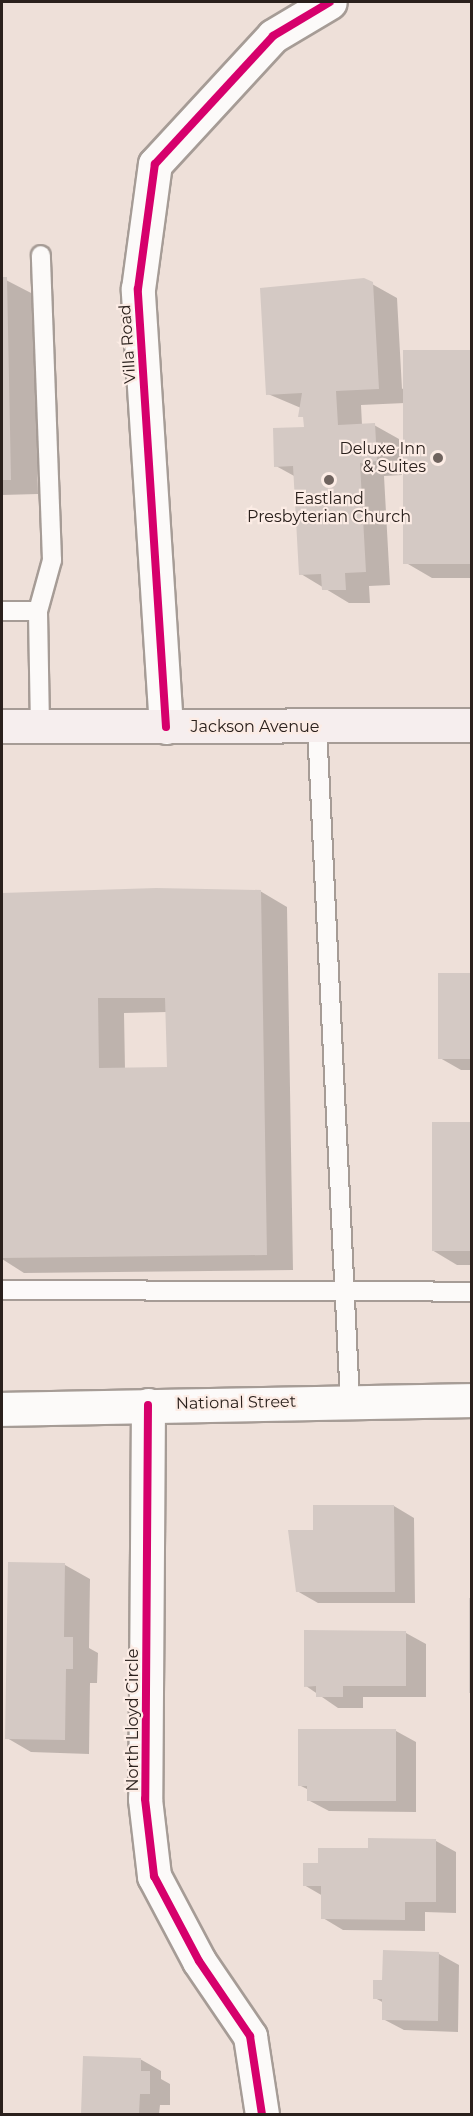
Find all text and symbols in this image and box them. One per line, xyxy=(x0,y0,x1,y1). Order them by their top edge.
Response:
street label: Villa Road xyxy=(116,304,140,384)
place label: Deluxe Inn & Suites xyxy=(339,439,426,477)
marker: Deluxe Inn & Suites xyxy=(431,451,445,465)
marker: Eastland Presbyterian Church xyxy=(322,473,336,487)
place label: Eastland Presbyterian Church xyxy=(247,489,411,527)
street label: Jackson Avenue xyxy=(191,717,319,737)
street label: National Street xyxy=(176,1392,296,1414)
street label: North Lloyd Circle xyxy=(123,1649,143,1791)

